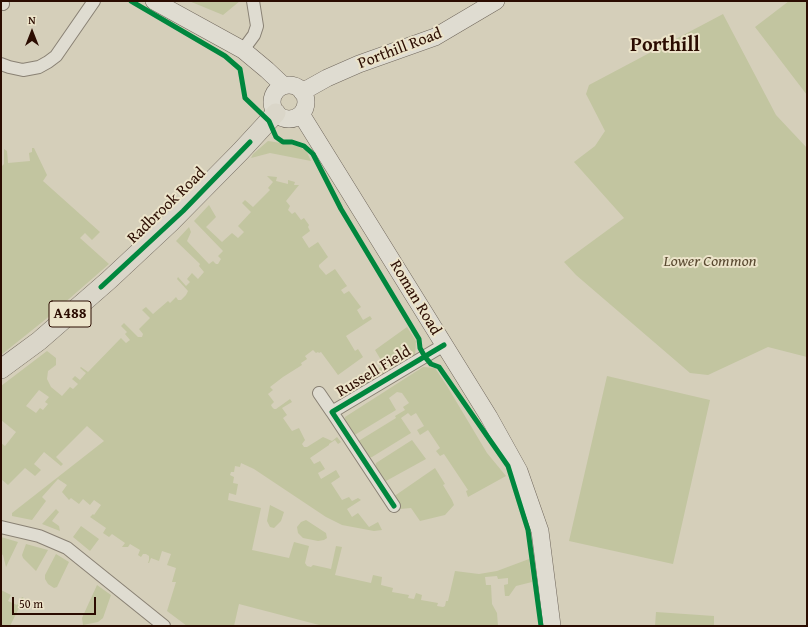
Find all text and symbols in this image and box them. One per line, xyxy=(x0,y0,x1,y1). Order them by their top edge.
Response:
north arrow xyxy=(12,12,52,52)
text: N xyxy=(28,12,36,28)
street label: Porthill Road xyxy=(355,24,445,74)
district label: Porthill xyxy=(630,34,700,58)
street label: Radbrook Road xyxy=(124,164,210,248)
park label: Lower Common xyxy=(663,252,757,272)
street label: Roman Road xyxy=(385,257,445,339)
road number: A488 xyxy=(49,301,91,327)
street label: Russell Field xyxy=(333,342,415,402)
scale bar xyxy=(14,589,98,615)
text: 50 m xyxy=(19,595,43,612)

